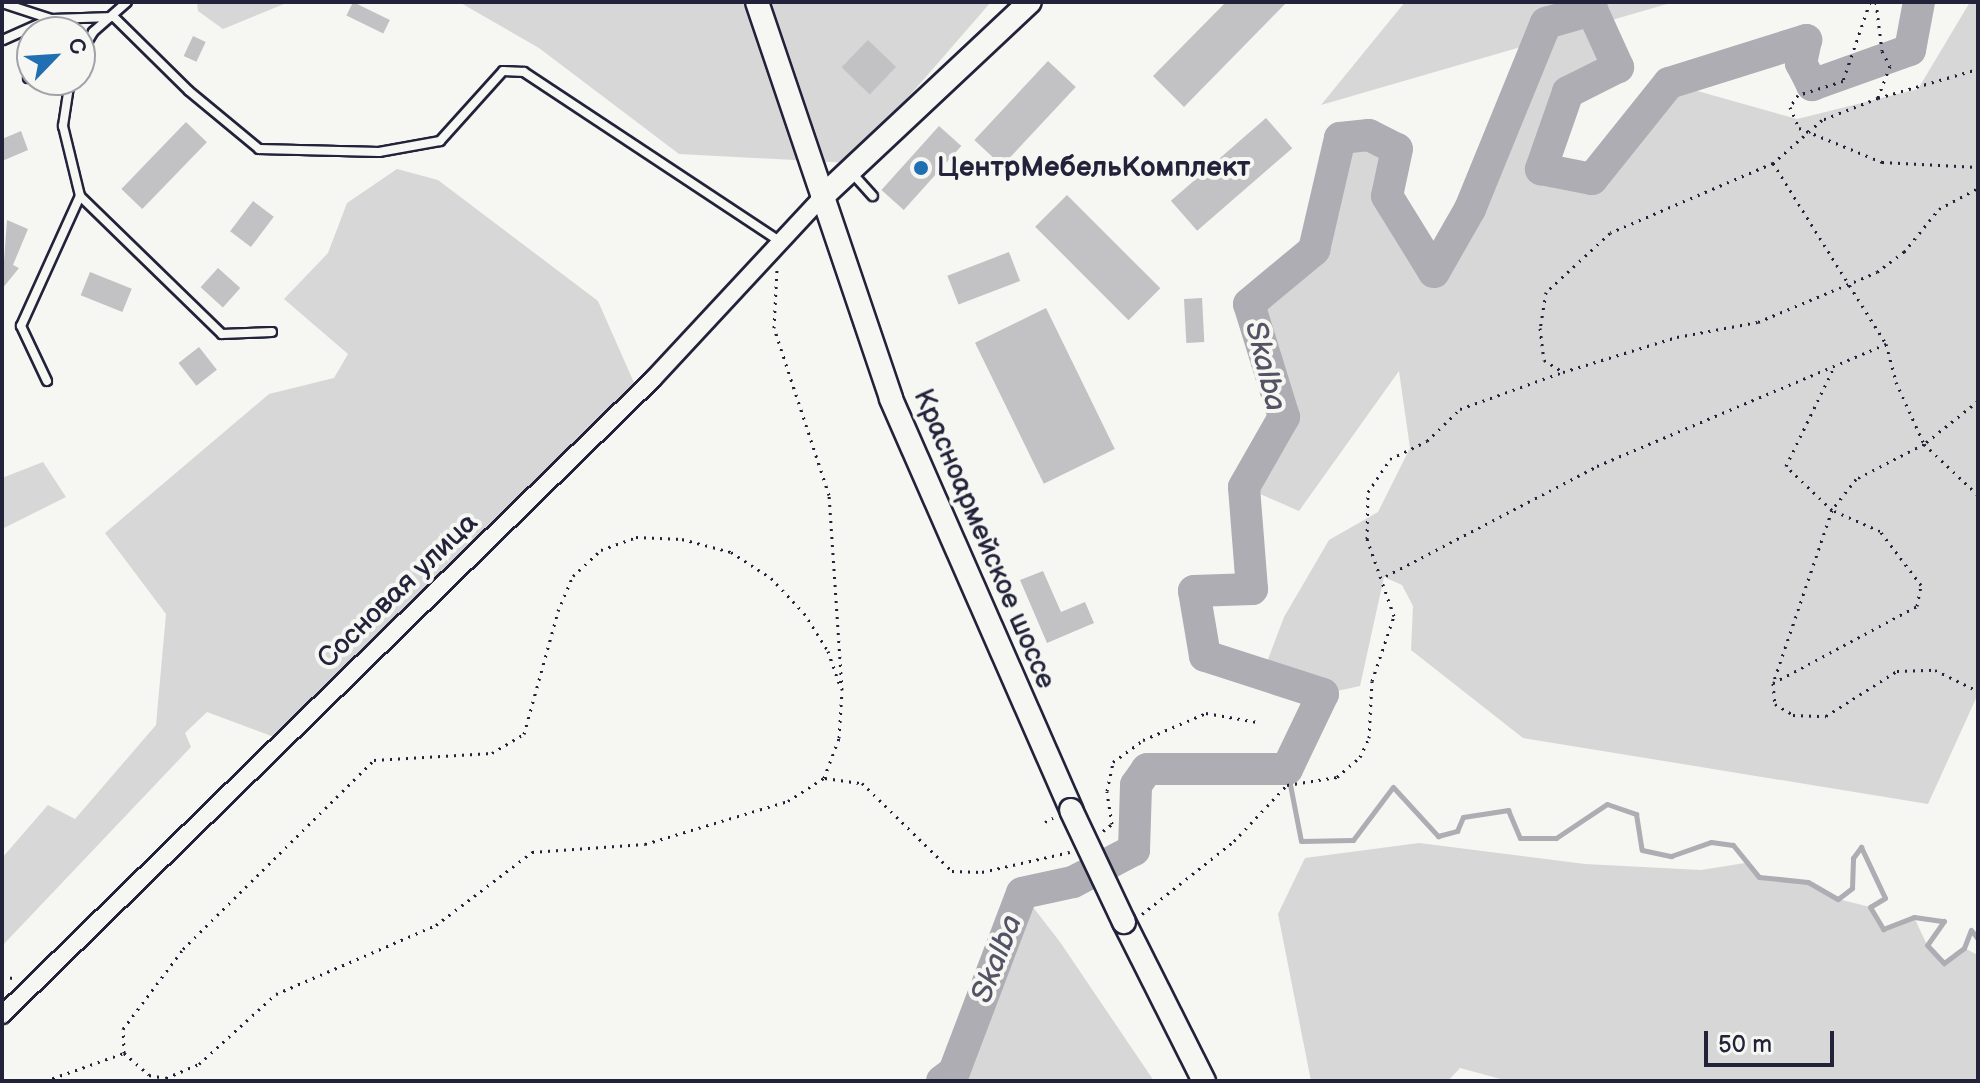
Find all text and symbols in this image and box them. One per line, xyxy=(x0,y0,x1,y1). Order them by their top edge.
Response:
north arrow xyxy=(16,16,96,96)
text: С xyxy=(61,34,92,59)
place label: ЦентрМебельКомплект xyxy=(937,151,1250,185)
marker: ЦентрМебельКомплект xyxy=(912,159,930,177)
water label: Skalba xyxy=(1236,317,1294,415)
street label: Красноармейское шоссе xyxy=(906,384,1062,694)
street label: Сосновая улица xyxy=(311,506,485,676)
water label: Skalba xyxy=(964,910,1030,1008)
scale bar xyxy=(1708,1015,1838,1065)
text: 50 m xyxy=(1718,1030,1772,1059)

